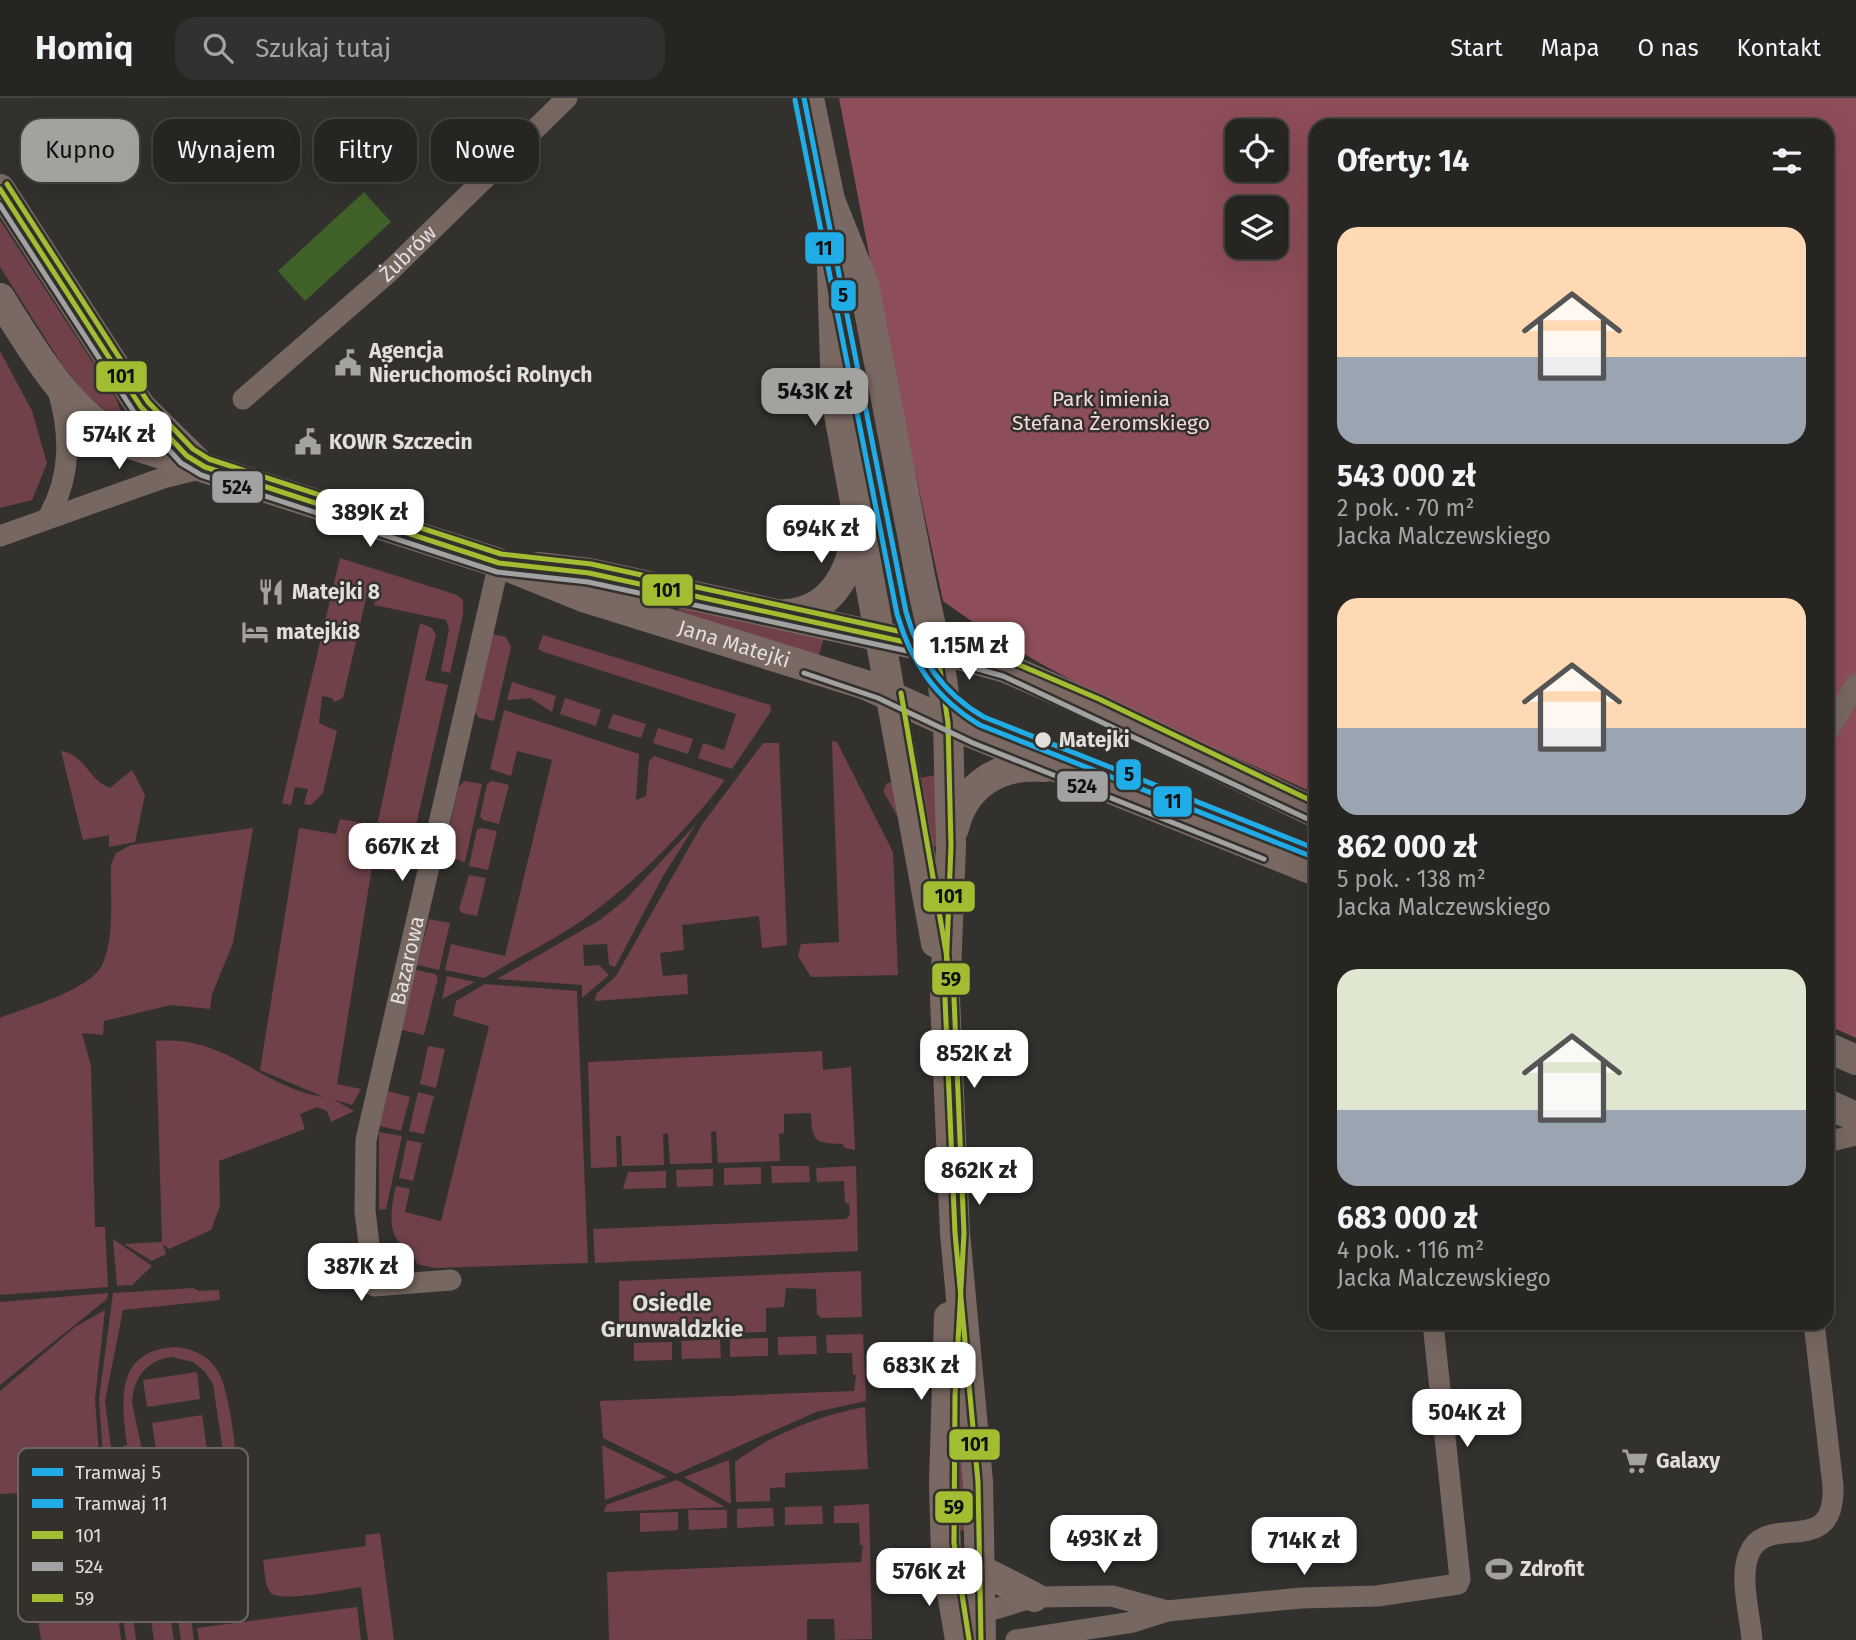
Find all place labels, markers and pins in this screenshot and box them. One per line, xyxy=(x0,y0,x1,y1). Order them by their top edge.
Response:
place label: Agencja Nieruchomości Rolnych xyxy=(368,338,592,388)
public building icon: Agencja Nieruchomości Rolnych xyxy=(333,348,363,378)
pin: 543K zł xyxy=(750,368,880,428)
pin: 574K zł xyxy=(54,412,184,471)
public building icon: KOWR Szczecin xyxy=(293,427,323,457)
place label: KOWR Szczecin xyxy=(329,429,473,455)
pin: 389K zł xyxy=(305,490,435,549)
pin: 694K zł xyxy=(756,505,886,565)
restaurant icon: Matejki 8 xyxy=(256,577,286,607)
place label: Matejki 8 xyxy=(292,579,380,605)
hotel icon: matejki8 xyxy=(240,617,270,647)
place label: matejki8 xyxy=(276,619,360,645)
pin: 1.15M zł xyxy=(897,622,1041,682)
place label: Matejki xyxy=(1059,727,1130,753)
marker: Matejki xyxy=(1033,730,1053,750)
pin: 667K zł xyxy=(337,824,467,883)
pin: 852K zł xyxy=(909,1030,1039,1090)
pin: 862K zł xyxy=(914,1148,1044,1207)
pin: 387K zł xyxy=(296,1244,426,1303)
pin: 683K zł xyxy=(856,1342,986,1402)
pin: 504K zł xyxy=(1402,1390,1532,1449)
supermarket icon: Galaxy xyxy=(1620,1446,1650,1476)
place label: Galaxy xyxy=(1656,1448,1720,1474)
pin: 493K zł xyxy=(1039,1516,1169,1575)
pin: 714K zł xyxy=(1239,1518,1369,1577)
pin: 576K zł xyxy=(864,1548,994,1608)
sports icon: Zdrofit xyxy=(1484,1554,1514,1584)
place label: Zdrofit xyxy=(1520,1556,1585,1582)

